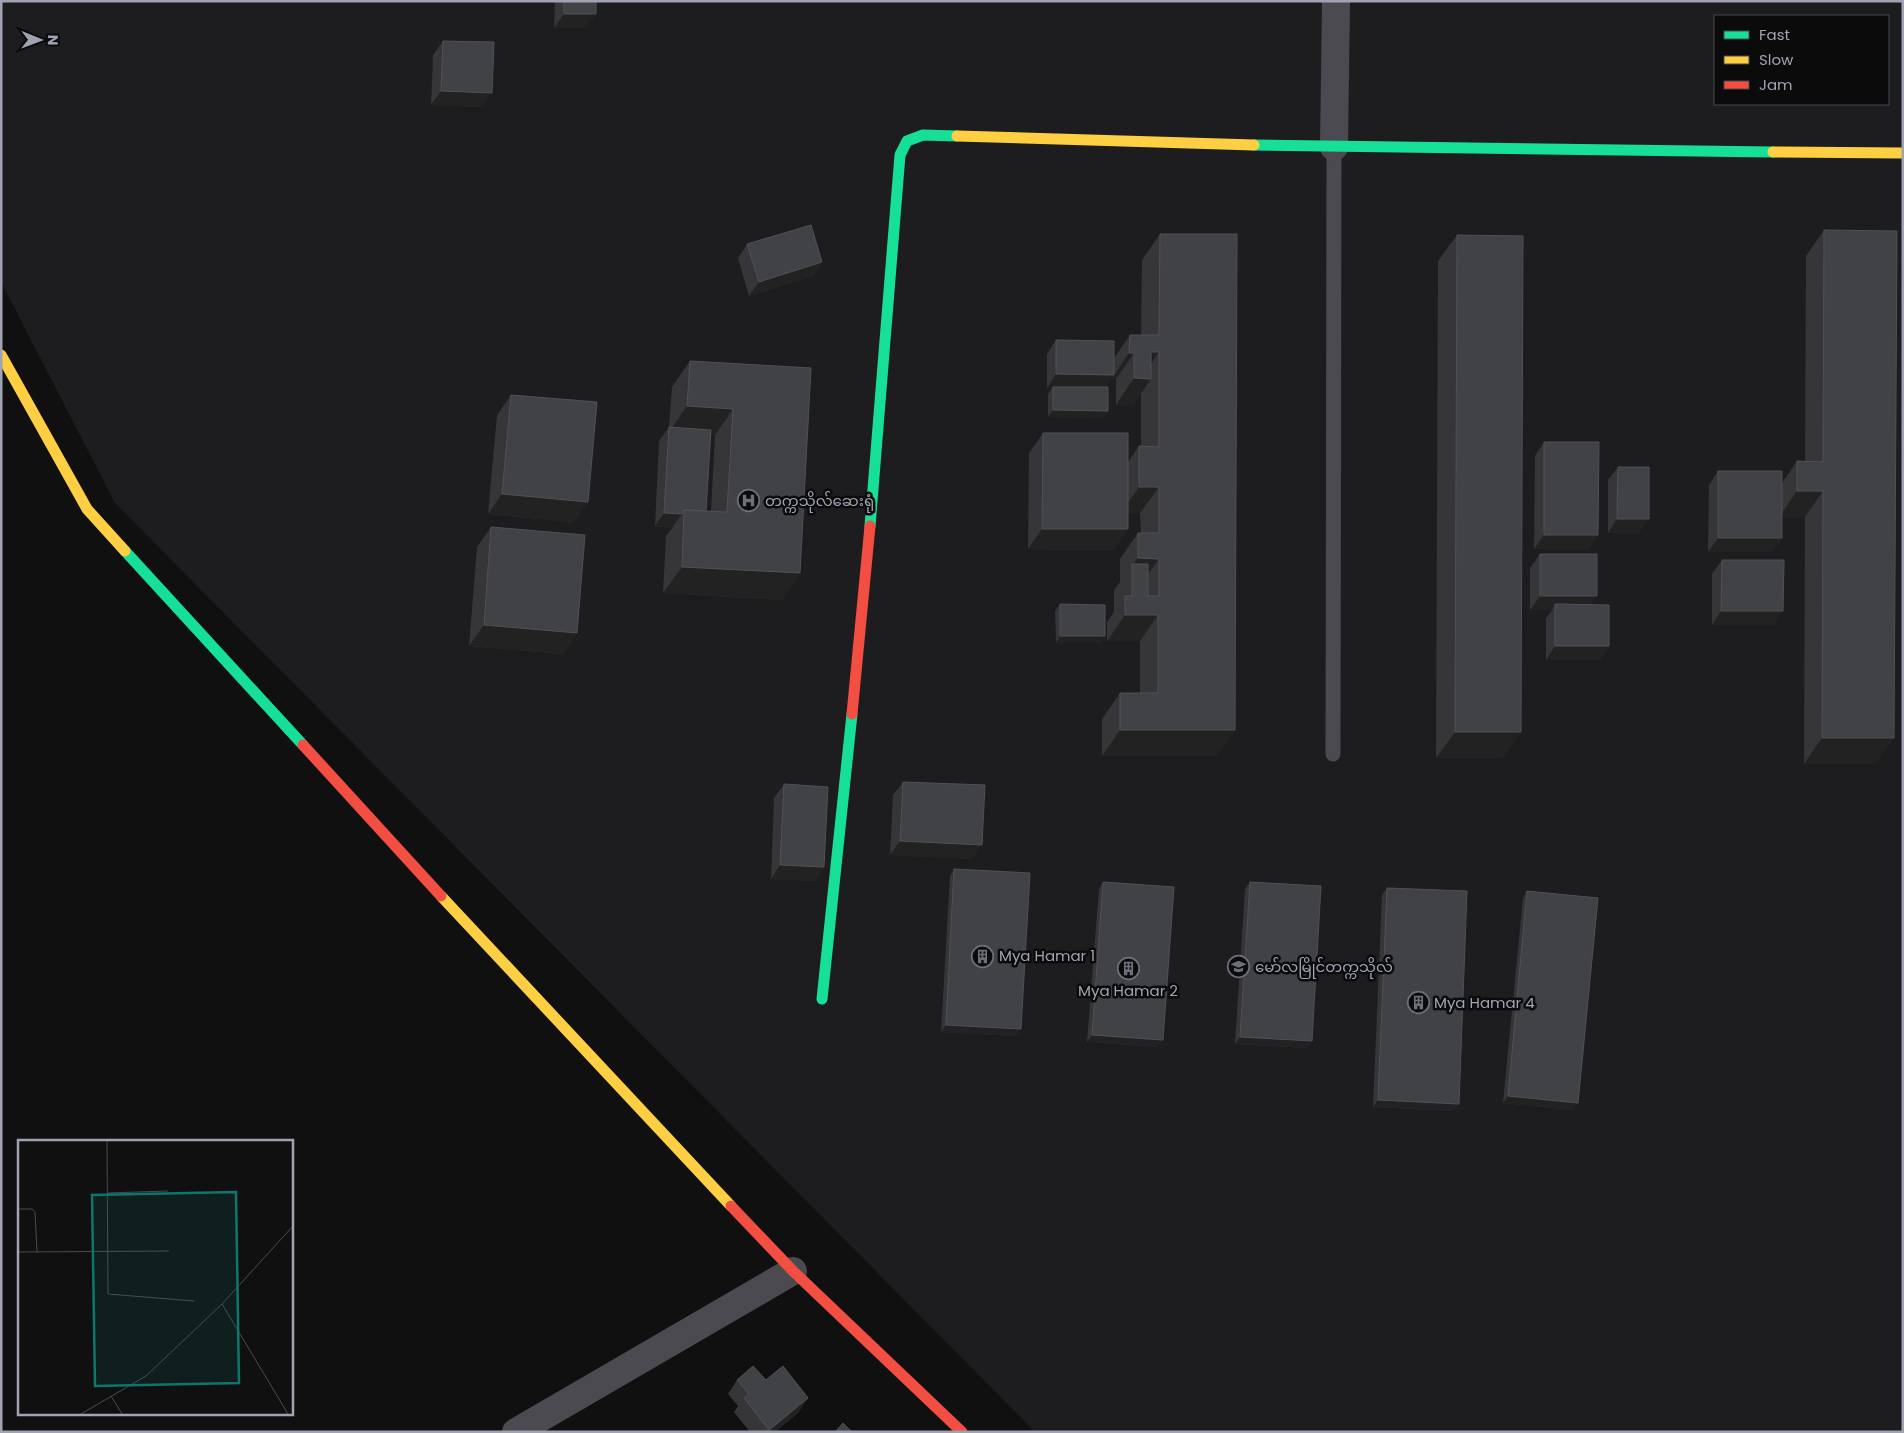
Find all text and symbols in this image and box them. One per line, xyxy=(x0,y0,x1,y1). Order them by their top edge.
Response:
north arrow xyxy=(15,15,65,65)
legend xyxy=(1714,15,1889,105)
text: Fast xyxy=(1759,24,1790,45)
text: N xyxy=(43,35,63,46)
text: Slow xyxy=(1759,49,1794,70)
text: Jam xyxy=(1759,74,1793,95)
hospital icon: တက္ကသိုလ်ဆေးရုံ xyxy=(737,489,761,513)
place label: တက္ကသိုလ်ဆေးရုံ xyxy=(765,490,874,513)
building icon: Mya Hamar 1 xyxy=(971,944,995,968)
place label: Mya Hamar 1 xyxy=(999,945,1095,966)
school or university icon: မော်လမြိုင်တက္ကသိုလ် xyxy=(1227,955,1251,979)
building icon: Mya Hamar 2 xyxy=(1116,956,1140,980)
place label: မော်လမြိုင်တက္ကသိုလ် xyxy=(1255,956,1393,979)
place label: Mya Hamar 2 xyxy=(1078,980,1178,1001)
building icon: Mya Hamar 4 xyxy=(1406,991,1430,1015)
place label: Mya Hamar 4 xyxy=(1434,992,1535,1013)
inset map xyxy=(18,1140,292,1416)

